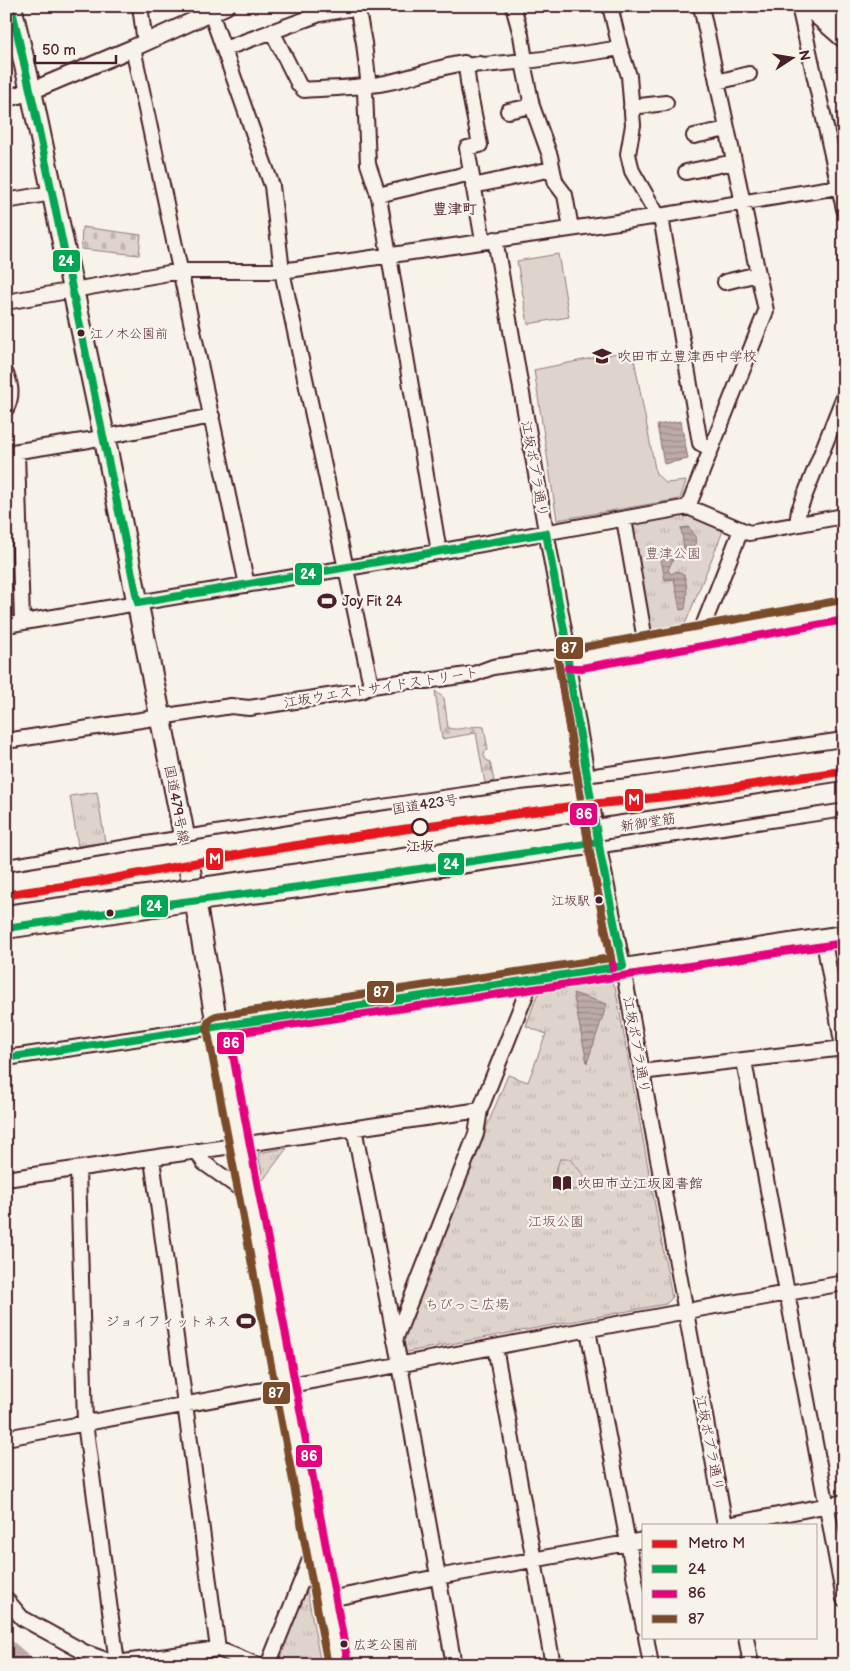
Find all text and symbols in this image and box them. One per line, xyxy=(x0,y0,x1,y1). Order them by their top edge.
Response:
scale bar xyxy=(35,32,116,64)
north arrow xyxy=(768,32,818,82)
text: 50 m xyxy=(42,41,76,60)
text: N xyxy=(795,48,814,62)
district label: 豊津町 xyxy=(432,200,478,219)
line badge: 24 xyxy=(52,249,81,273)
text: 24 xyxy=(58,253,75,270)
place label: 江ノ木公園前 xyxy=(90,326,168,342)
marker: 江ノ木公園前 xyxy=(76,328,86,338)
school or university icon: 吹田市立豊津西中学校 xyxy=(591,345,613,367)
place label: 吹田市立豊津西中学校 xyxy=(617,348,757,365)
street label: 江坂ポプラ通り xyxy=(518,419,551,519)
park label: 豊津公園 xyxy=(645,545,701,562)
line badge: 24 xyxy=(294,562,323,586)
text: 24 xyxy=(300,566,317,583)
sports icon: Joy Fit 24 xyxy=(316,590,338,612)
place label: Joy Fit 24 xyxy=(342,593,403,610)
line badge: 87 xyxy=(555,636,584,660)
text: 87 xyxy=(561,640,577,657)
street label: 江坂ウエストサイドストリート xyxy=(282,664,480,711)
street label: 国道479号線 xyxy=(161,763,192,845)
line badge: M xyxy=(624,788,644,812)
street label: 国道423号 xyxy=(391,791,460,818)
text: M xyxy=(628,792,640,809)
line badge: 86 xyxy=(569,802,598,826)
text: 86 xyxy=(576,806,592,823)
street label: 新御堂筋 xyxy=(619,810,677,835)
marker: 江坂 xyxy=(411,818,429,836)
place label: 江坂 xyxy=(406,838,434,855)
line badge: M xyxy=(205,847,224,871)
text: M xyxy=(209,851,221,868)
line badge: 24 xyxy=(437,852,465,876)
text: 24 xyxy=(443,856,460,873)
place label: 江坂駅 xyxy=(551,893,590,909)
line badge: 24 xyxy=(140,894,169,918)
marker: 江坂駅 xyxy=(594,895,604,905)
text: 24 xyxy=(146,898,163,915)
unlabelled marker xyxy=(105,908,115,918)
line badge: 87 xyxy=(366,980,395,1004)
text: 87 xyxy=(373,984,389,1001)
street label: 江坂ポプラ通り xyxy=(620,995,653,1095)
line badge: 86 xyxy=(216,1031,245,1055)
text: 86 xyxy=(223,1035,239,1052)
library icon: 吹田市立江坂図書館 xyxy=(551,1172,573,1194)
place label: 吹田市立江坂図書館 xyxy=(577,1175,703,1192)
park label: 江坂公園 xyxy=(528,1213,584,1230)
park label: ちびっこ広場 xyxy=(425,1296,509,1313)
sports icon: ジョイフィットネス xyxy=(235,1310,257,1332)
place label: ジョイフィットネス xyxy=(105,1313,231,1330)
line badge: 87 xyxy=(262,1381,291,1405)
text: 87 xyxy=(268,1385,284,1402)
street label: 江坂ポプラ通り xyxy=(692,1393,727,1493)
line badge: 86 xyxy=(295,1444,323,1468)
text: 86 xyxy=(301,1448,317,1465)
legend xyxy=(642,1524,818,1638)
text: Metro M xyxy=(688,1534,745,1553)
text: 24 xyxy=(688,1560,706,1579)
text: 86 xyxy=(688,1584,706,1603)
text: 87 xyxy=(688,1610,705,1629)
place label: 広芝公園前 xyxy=(353,1637,418,1653)
marker: 広芝公園前 xyxy=(339,1639,349,1649)

